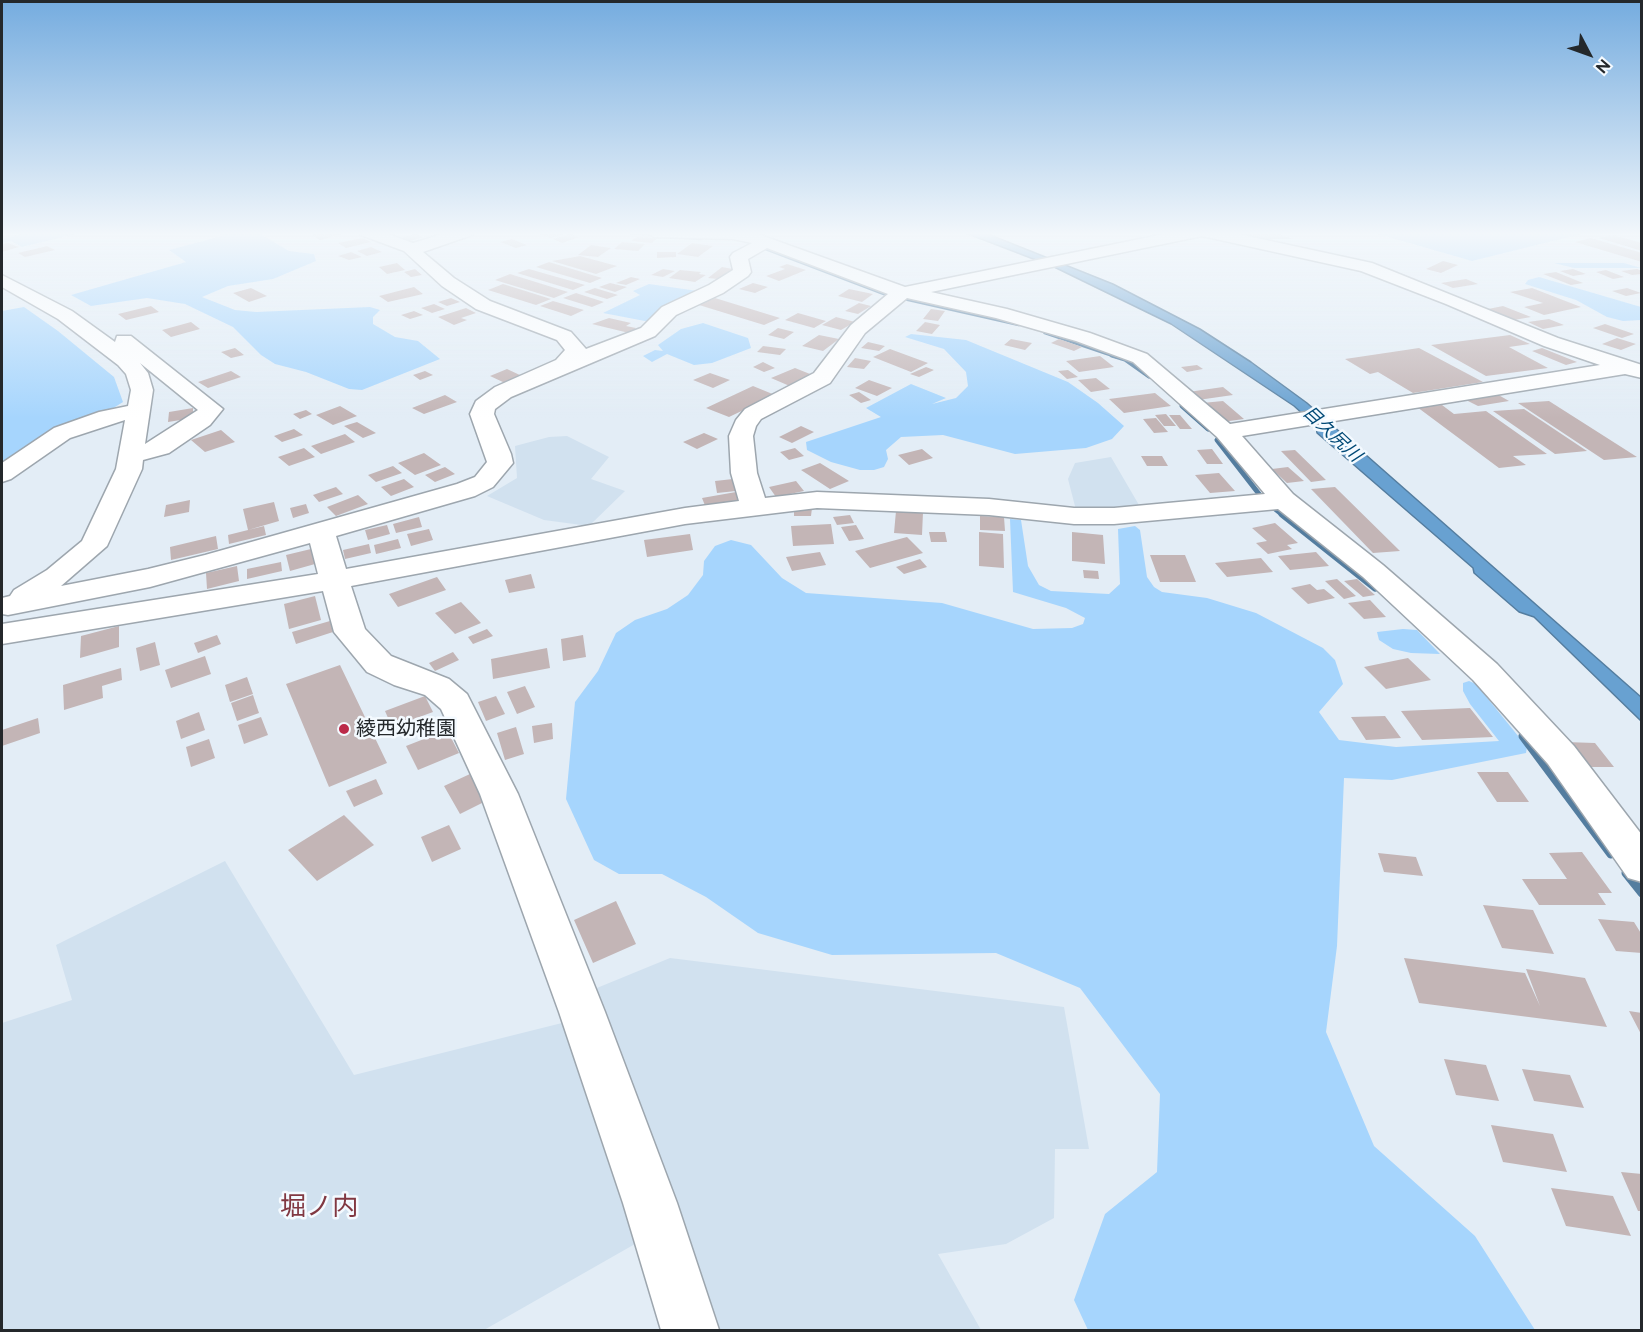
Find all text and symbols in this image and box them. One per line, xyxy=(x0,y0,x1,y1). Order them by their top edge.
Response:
north arrow xyxy=(1559,24,1619,84)
text: N xyxy=(1592,55,1614,77)
water label: 目久尻川 xyxy=(1298,402,1366,466)
place label: 綾西幼稚園 xyxy=(356,717,456,741)
marker: 綾西幼稚園 xyxy=(337,722,351,736)
district label: 堀ノ内 xyxy=(280,1191,358,1223)

